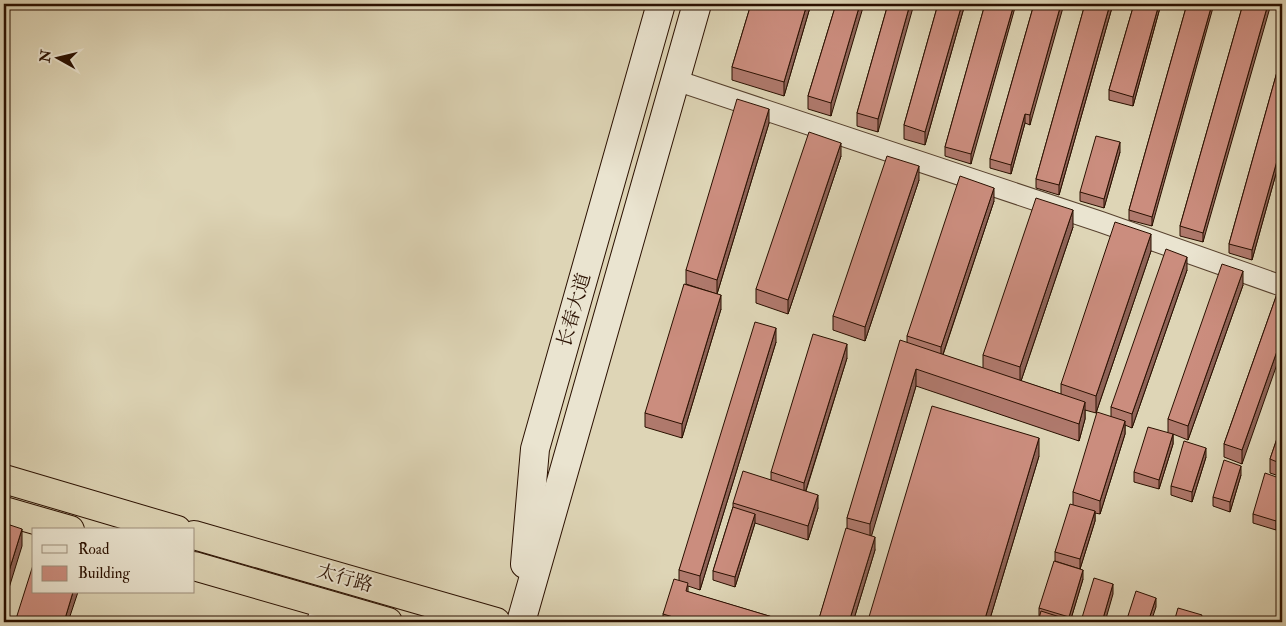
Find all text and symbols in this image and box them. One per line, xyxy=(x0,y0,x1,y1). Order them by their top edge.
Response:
north arrow xyxy=(32,32,82,82)
text: N xyxy=(36,48,55,65)
street label: 长春大道 xyxy=(552,270,596,350)
legend xyxy=(32,528,195,594)
text: Road xyxy=(78,540,110,559)
street label: 太行路 xyxy=(314,559,376,597)
text: Building xyxy=(78,564,130,583)

